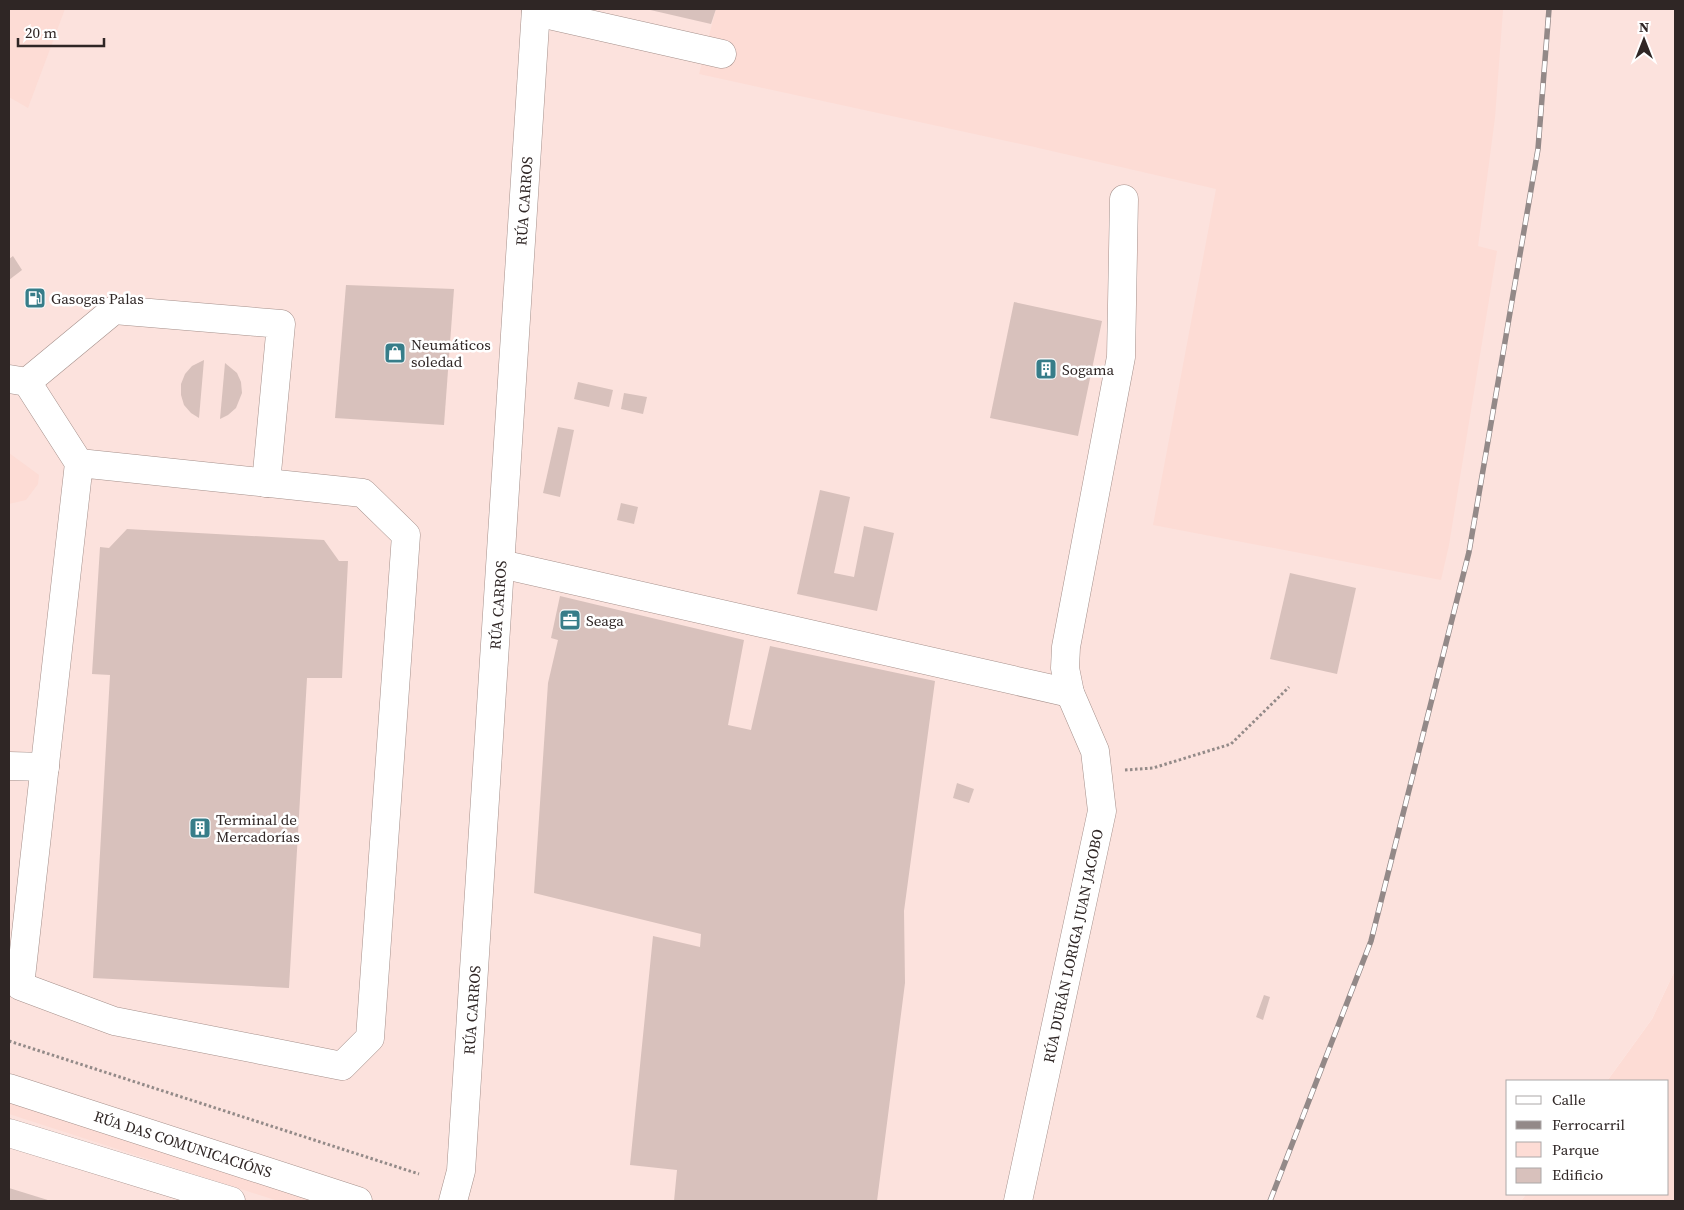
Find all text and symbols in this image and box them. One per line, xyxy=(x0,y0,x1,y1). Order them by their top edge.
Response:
scale bar xyxy=(18,15,104,47)
north arrow xyxy=(1619,15,1669,65)
text: N xyxy=(1639,17,1649,37)
text: 20 m xyxy=(25,22,57,43)
street label: RÚA CARROS xyxy=(510,155,538,246)
fuel station icon: Gasogas Palas xyxy=(23,286,47,310)
place label: Gasogas Palas xyxy=(51,288,144,309)
place label: Neumáticos soledad xyxy=(411,334,491,372)
shop icon: Neumáticos soledad xyxy=(383,341,407,365)
building icon: Sogama xyxy=(1034,357,1058,381)
place label: Sogama xyxy=(1062,359,1114,380)
street label: RÚA CARROS xyxy=(484,559,512,650)
office icon: Seaga xyxy=(558,608,582,632)
place label: Seaga xyxy=(586,610,624,631)
place label: Terminal de Mercadorías xyxy=(216,809,300,847)
building icon: Terminal de Mercadorías xyxy=(188,816,212,840)
street label: RÚA DURÁN LORIGA JUAN JACOBO xyxy=(1038,827,1108,1065)
street label: RÚA CARROS xyxy=(458,964,486,1055)
legend xyxy=(1506,1080,1669,1195)
text: Calle xyxy=(1552,1089,1586,1110)
street label: RÚA DAS COMUNICACIÓNS xyxy=(91,1105,275,1183)
text: Ferrocarril xyxy=(1552,1114,1626,1135)
text: Parque xyxy=(1552,1139,1600,1160)
text: Edificio xyxy=(1552,1164,1603,1185)

